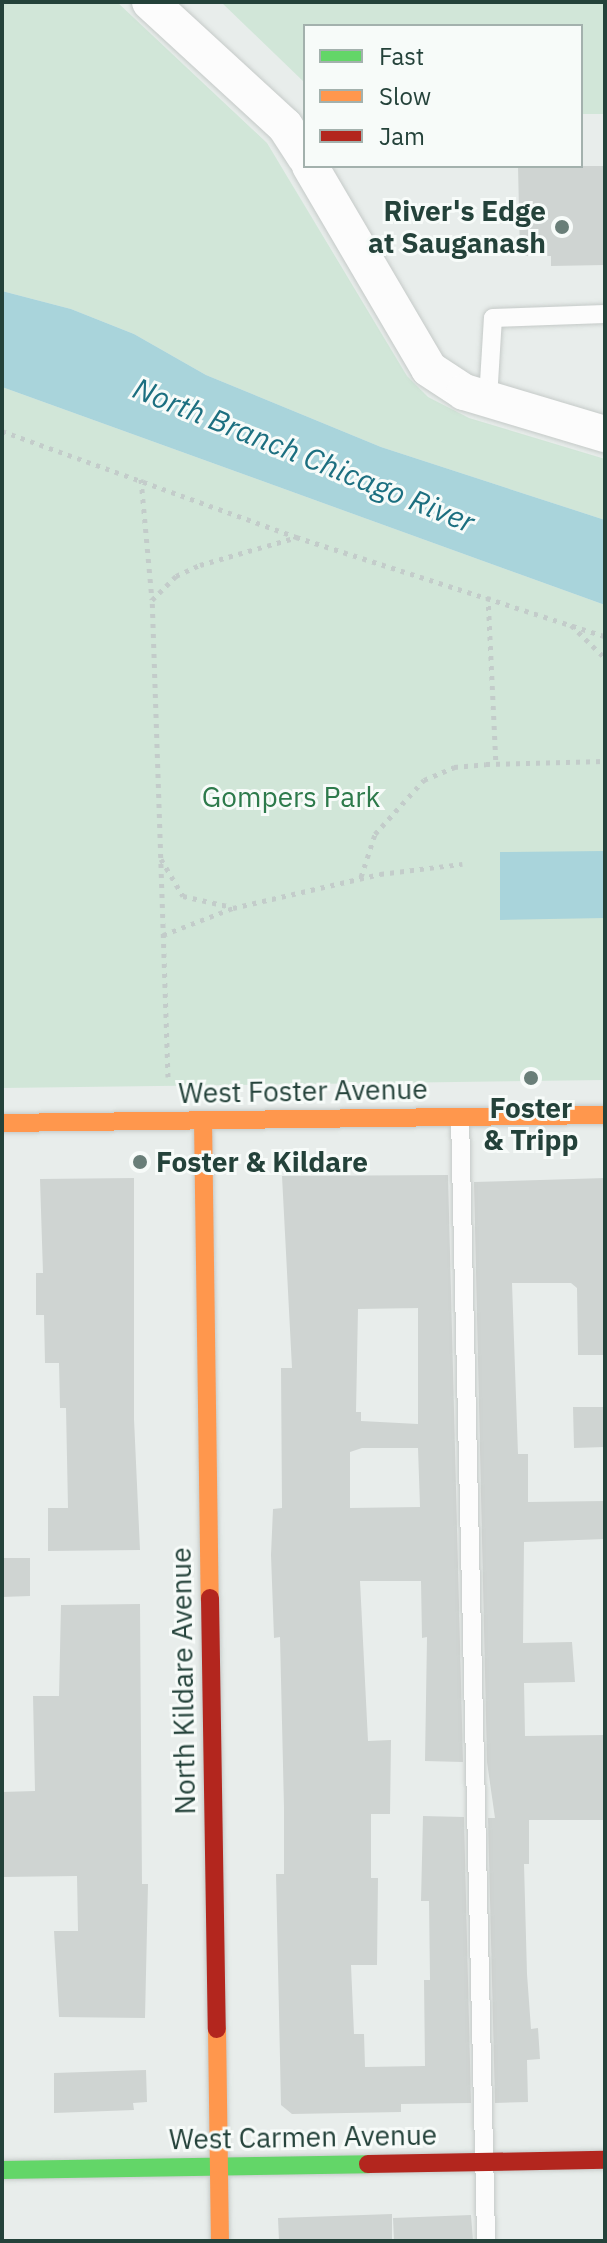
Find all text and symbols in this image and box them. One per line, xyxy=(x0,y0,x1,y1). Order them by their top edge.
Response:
legend xyxy=(303,24,583,168)
text: Fast xyxy=(379,40,424,72)
text: Slow xyxy=(379,80,431,112)
text: Jam xyxy=(379,120,425,152)
place label: River's Edge at Sauganash xyxy=(368,194,546,260)
marker: River's Edge at Sauganash xyxy=(553,218,571,236)
water label: North Branch Chicago River xyxy=(128,370,480,540)
park label: Gompers Park xyxy=(202,780,380,814)
marker: Foster & Tripp xyxy=(522,1069,540,1087)
street label: West Foster Avenue xyxy=(178,1072,428,1110)
place label: Foster & Tripp xyxy=(483,1091,579,1157)
place label: Foster & Kildare xyxy=(156,1145,368,1179)
marker: Foster & Kildare xyxy=(131,1153,149,1171)
street label: North Kildare Avenue xyxy=(164,1547,202,1815)
street label: West Carmen Avenue xyxy=(169,2118,437,2156)

